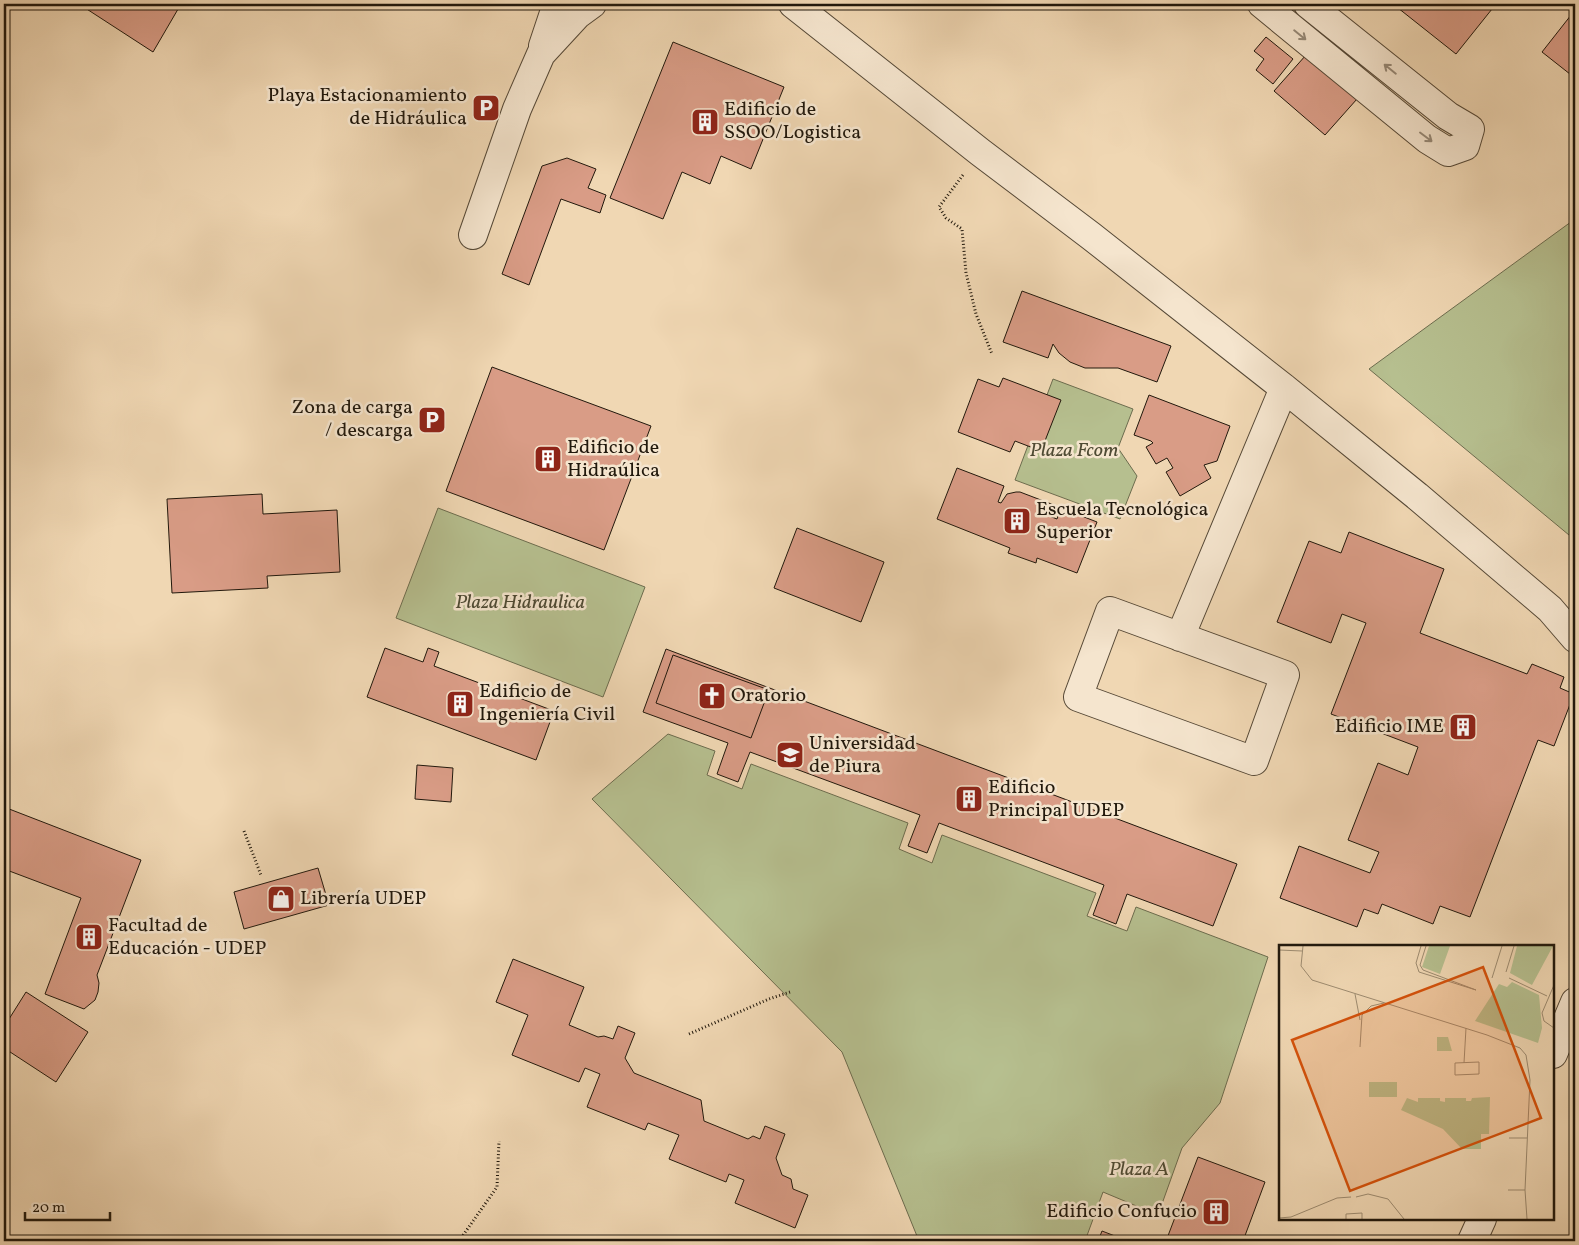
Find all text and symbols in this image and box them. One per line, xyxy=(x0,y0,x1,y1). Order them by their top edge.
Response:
one-way arrow xyxy=(1293,29,1306,40)
one-way arrow xyxy=(1383,63,1396,74)
place label: Playa Estacionamiento de Hidráulica xyxy=(268,82,467,133)
parking icon: Playa Estacionamiento de Hidráulica xyxy=(471,93,501,123)
place label: Edificio de SSOO/Logistica xyxy=(724,96,861,147)
building icon: Edificio de SSOO/Logistica xyxy=(690,107,720,137)
one-way arrow xyxy=(1419,132,1432,143)
place label: Zona de carga / descarga xyxy=(292,394,413,445)
parking icon: Zona de carga / descarga xyxy=(417,405,447,435)
place label: Edificio de Hidraúlica xyxy=(567,434,660,485)
park label: Plaza Fcom xyxy=(1030,437,1118,465)
building icon: Edificio de Hidraúlica xyxy=(533,444,563,474)
place label: Escuela Tecnológica Superior xyxy=(1036,496,1209,547)
building icon: Escuela Tecnológica Superior xyxy=(1002,506,1032,536)
park label: Plaza Hidraulica xyxy=(455,589,585,617)
place label: Edificio de Ingeniería Civil xyxy=(479,678,615,729)
church icon: Oratorio xyxy=(697,681,727,711)
place label: Oratorio xyxy=(731,682,806,710)
building icon: Edificio de Ingeniería Civil xyxy=(445,689,475,719)
building icon: Edificio IME xyxy=(1448,712,1478,742)
place label: Edificio IME xyxy=(1335,713,1444,741)
place label: Universidad de Piura xyxy=(809,730,916,781)
school or university icon: Universidad de Piura xyxy=(775,740,805,770)
place label: Edificio Principal UDEP xyxy=(988,774,1124,825)
building icon: Edificio Principal UDEP xyxy=(954,784,984,814)
shop icon: Librería UDEP xyxy=(266,884,296,914)
place label: Librería UDEP xyxy=(300,885,426,913)
place label: Facultad de Educación - UDEP xyxy=(108,912,266,963)
building icon: Facultad de Educación - UDEP xyxy=(74,922,104,952)
inset map xyxy=(1279,945,1554,1220)
park label: Plaza A xyxy=(1109,1156,1169,1184)
scale bar xyxy=(25,1190,110,1222)
building icon: Edificio Confucio xyxy=(1201,1197,1231,1227)
text: 20 m xyxy=(32,1198,65,1219)
place label: Edificio Confucio xyxy=(1046,1198,1197,1226)

